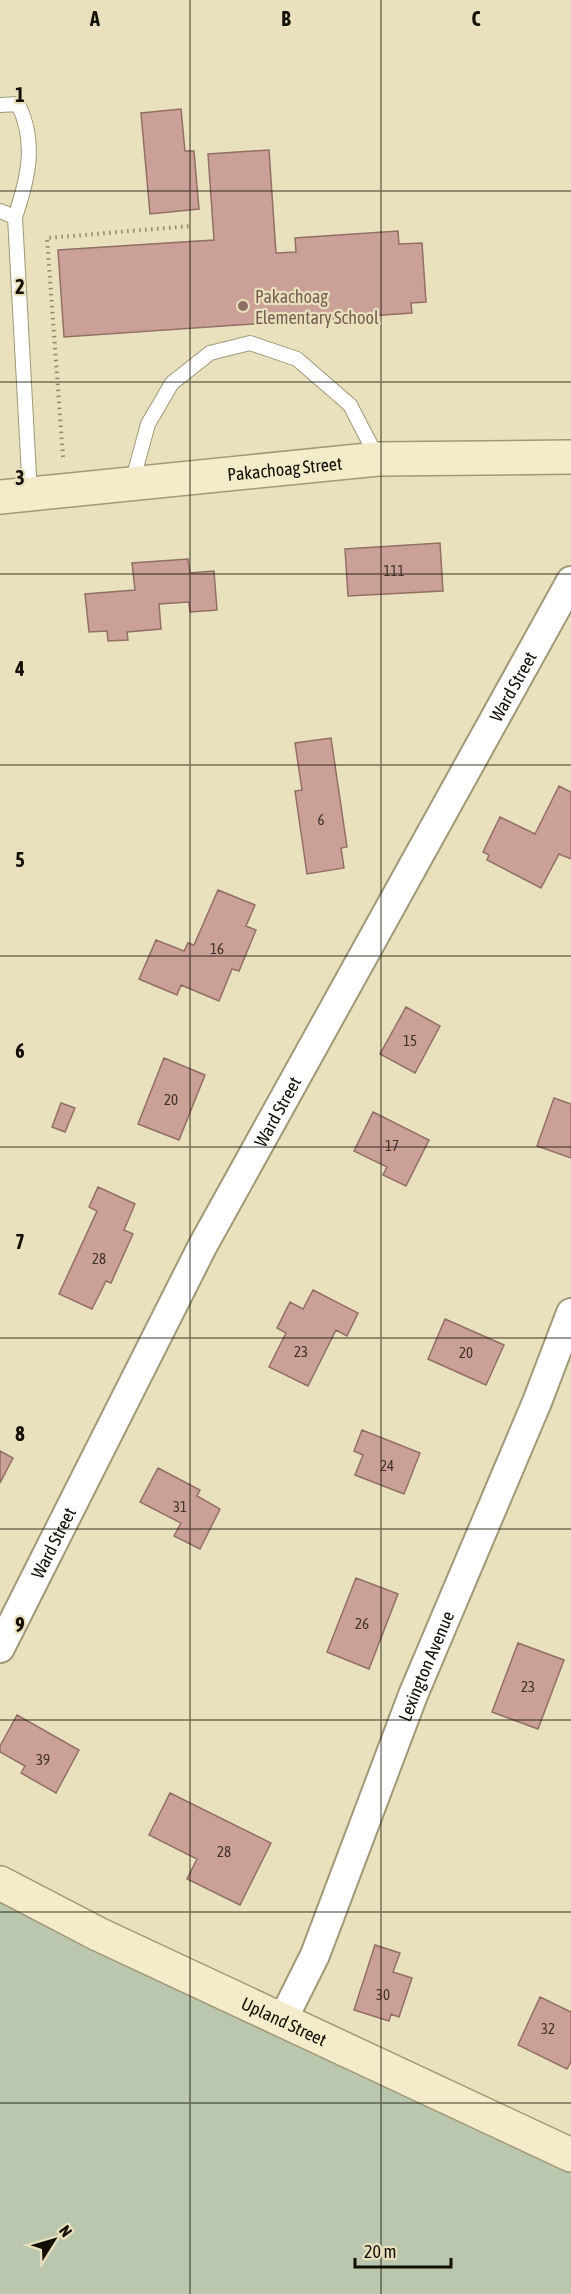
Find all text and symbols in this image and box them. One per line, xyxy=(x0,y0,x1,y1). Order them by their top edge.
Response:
text: A xyxy=(89,7,100,30)
text: B xyxy=(281,7,291,30)
text: C xyxy=(472,7,481,30)
text: 1 xyxy=(15,83,25,106)
text: 2 xyxy=(15,275,25,298)
place label: Pakachoag Elementary School xyxy=(255,286,379,328)
marker: Pakachoag Elementary School xyxy=(236,299,250,313)
street label: Pakachoag Street xyxy=(226,452,343,485)
text: 3 xyxy=(15,466,25,489)
house number: 111 xyxy=(383,562,405,579)
street label: Ward Street xyxy=(485,648,540,725)
text: 4 xyxy=(14,657,25,680)
house number: 6 xyxy=(317,811,325,828)
text: 5 xyxy=(15,848,25,871)
house number: 16 xyxy=(210,940,224,957)
house number: 15 xyxy=(403,1032,417,1049)
text: 6 xyxy=(15,1039,25,1062)
street label: Ward Street xyxy=(249,1073,305,1150)
house number: 20 xyxy=(164,1091,178,1108)
house number: 17 xyxy=(385,1137,399,1154)
text: 7 xyxy=(15,1230,25,1253)
house number: 28 xyxy=(92,1250,106,1267)
house number: 23 xyxy=(294,1343,308,1360)
house number: 20 xyxy=(459,1344,473,1361)
text: 8 xyxy=(15,1422,25,1445)
house number: 24 xyxy=(380,1457,394,1474)
house number: 31 xyxy=(173,1498,187,1515)
street label: Ward Street xyxy=(26,1504,80,1582)
street label: Lexington Avenue xyxy=(394,1608,458,1724)
text: 9 xyxy=(15,1613,25,1636)
house number: 26 xyxy=(355,1615,369,1632)
house number: 23 xyxy=(521,1678,535,1695)
house number: 39 xyxy=(36,1751,50,1768)
house number: 28 xyxy=(217,1843,231,1860)
house number: 30 xyxy=(376,1986,390,2003)
street label: Upland Street xyxy=(238,1992,330,2050)
house number: 32 xyxy=(541,2020,555,2037)
north arrow xyxy=(24,2210,84,2270)
text: N xyxy=(56,2222,76,2240)
scale bar xyxy=(355,2231,451,2269)
text: 20 m xyxy=(364,2241,396,2262)

